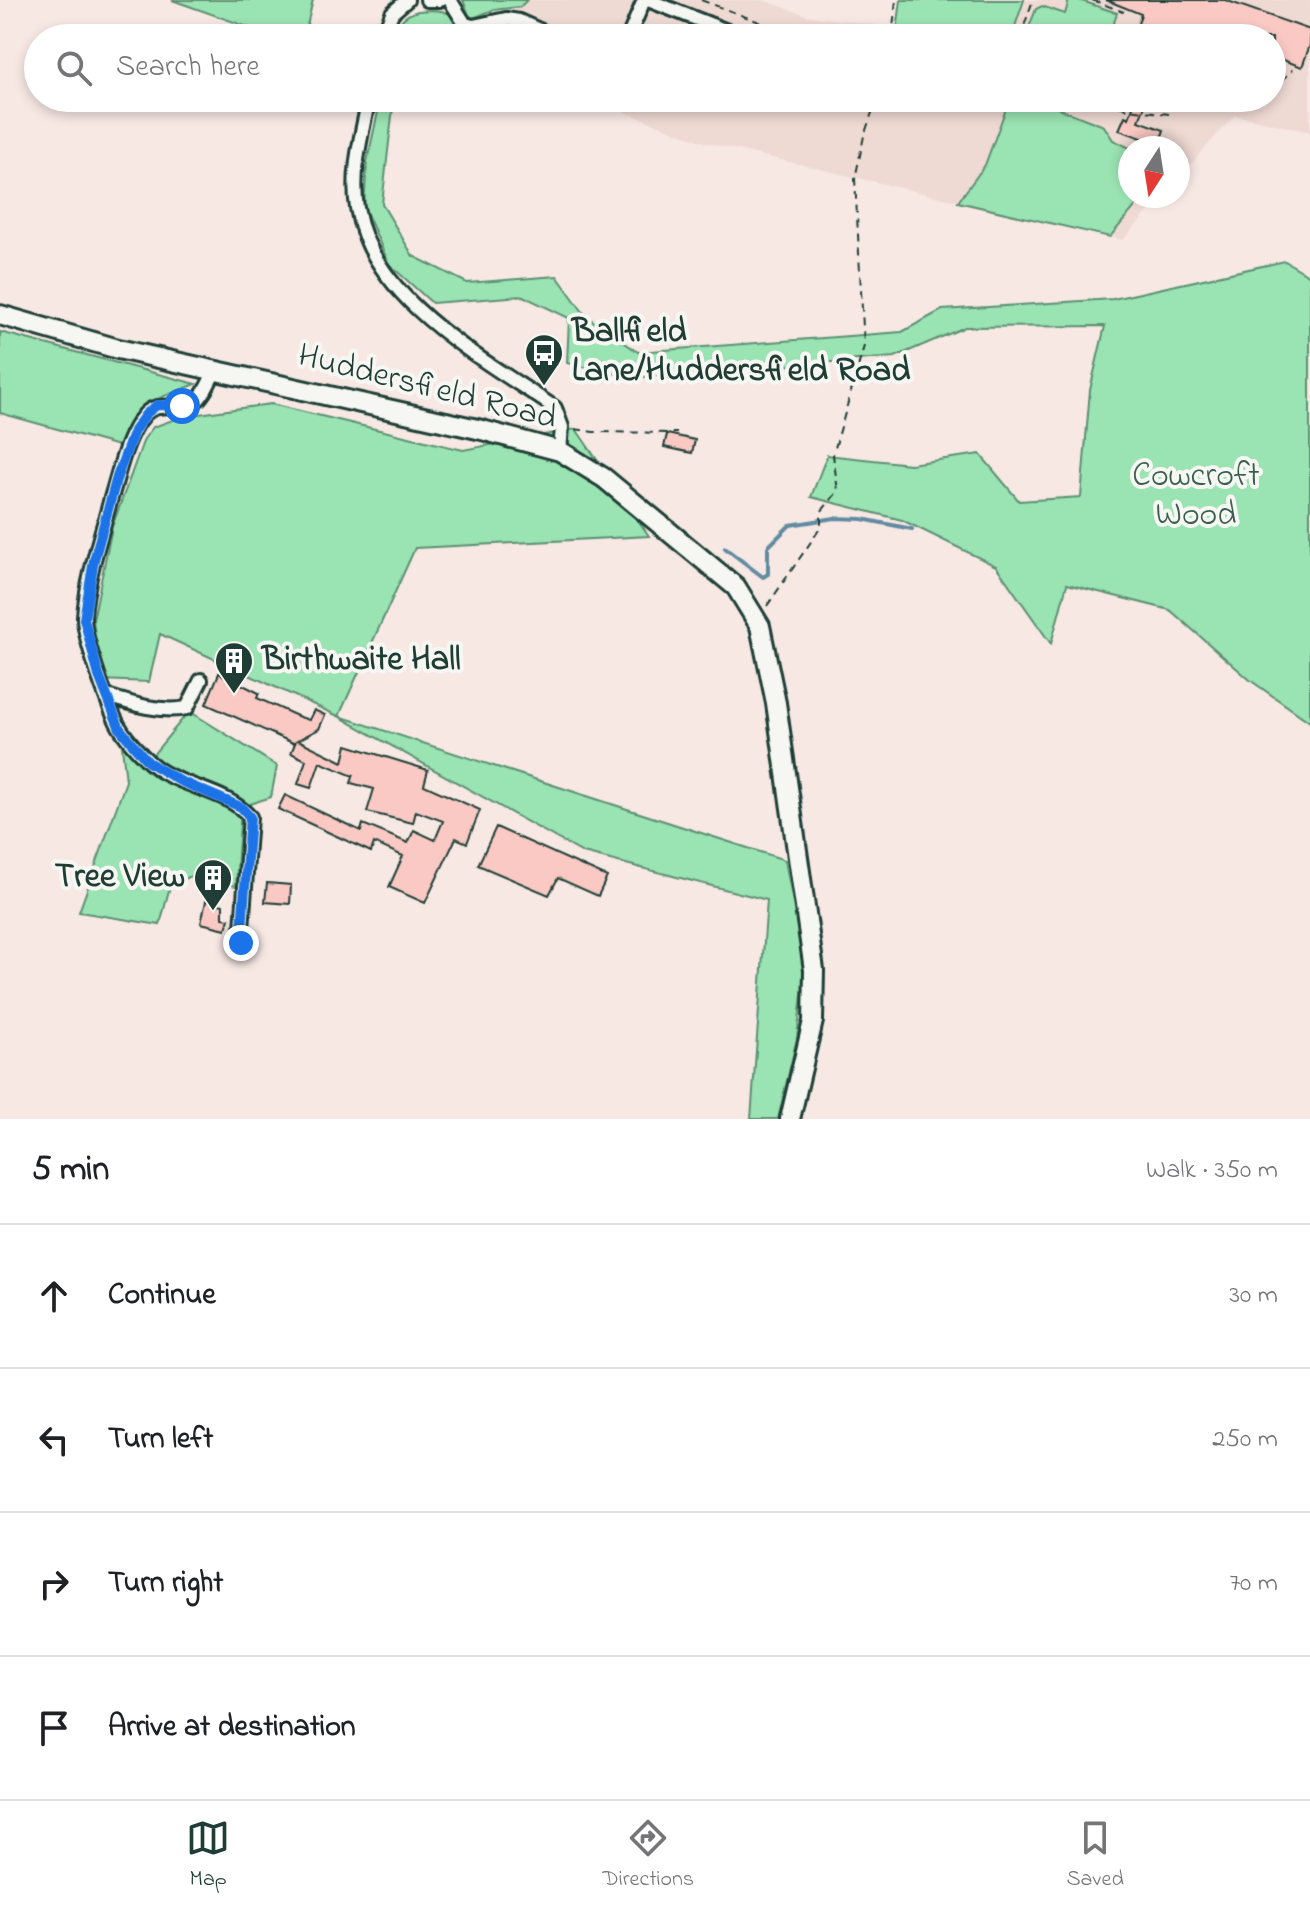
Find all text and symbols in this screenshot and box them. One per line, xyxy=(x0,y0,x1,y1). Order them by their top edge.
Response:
search box xyxy=(24,24,1286,112)
icon: search xyxy=(52,46,96,90)
text: Search here xyxy=(116,46,260,90)
north arrow xyxy=(1118,136,1190,208)
place label: Ballfield Lane/Huddersfield Road xyxy=(570,308,910,397)
street label: Huddersfield Road xyxy=(292,332,562,444)
bus stop icon: Ballfield Lane/Huddersfield Road xyxy=(523,332,565,387)
route start xyxy=(164,388,200,424)
park label: Cowcroft Wood xyxy=(1132,452,1260,541)
place label: Birthwaite Hall xyxy=(260,636,461,686)
building icon: Birthwaite Hall xyxy=(213,640,255,695)
place label: Tree View xyxy=(55,853,185,903)
building icon: Tree View xyxy=(192,857,234,912)
route end xyxy=(223,925,259,961)
text: 5 min xyxy=(32,1146,109,1196)
text: Walk · 350 m xyxy=(1146,1152,1278,1190)
icon: ahead xyxy=(32,1274,76,1318)
text: Continue xyxy=(108,1274,216,1318)
text: 30 m xyxy=(1229,1277,1278,1315)
icon: left xyxy=(32,1418,76,1462)
text: Turn left xyxy=(108,1418,213,1462)
text: 250 m xyxy=(1212,1421,1278,1459)
icon: right xyxy=(32,1562,76,1606)
text: Turn right xyxy=(108,1562,223,1606)
text: 70 m xyxy=(1229,1565,1278,1603)
icon: arrive xyxy=(32,1706,76,1750)
text: Arrive at destination xyxy=(108,1706,356,1750)
tab: Map xyxy=(186,1816,230,1896)
tab: Directions xyxy=(603,1816,694,1896)
tab: Saved xyxy=(1066,1816,1124,1896)

